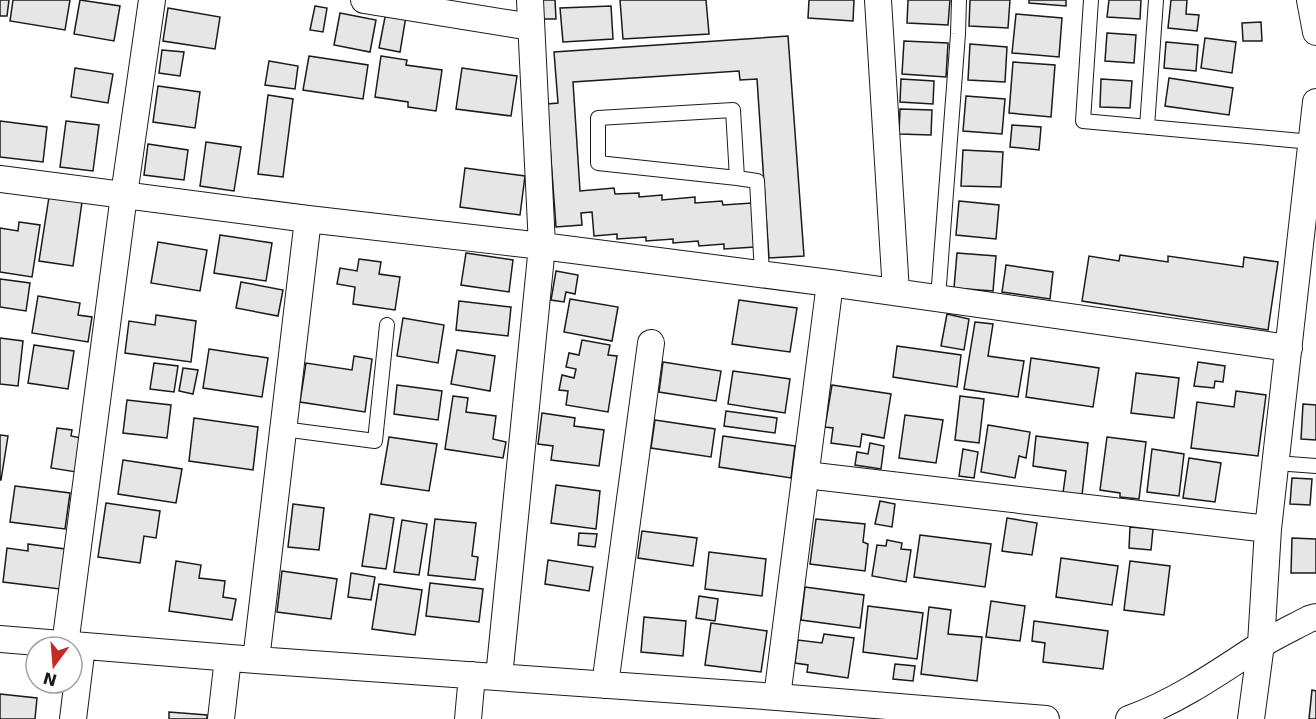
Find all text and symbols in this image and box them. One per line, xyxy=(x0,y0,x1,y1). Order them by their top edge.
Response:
north arrow xyxy=(24,635,84,695)
text: N xyxy=(41,668,59,690)

